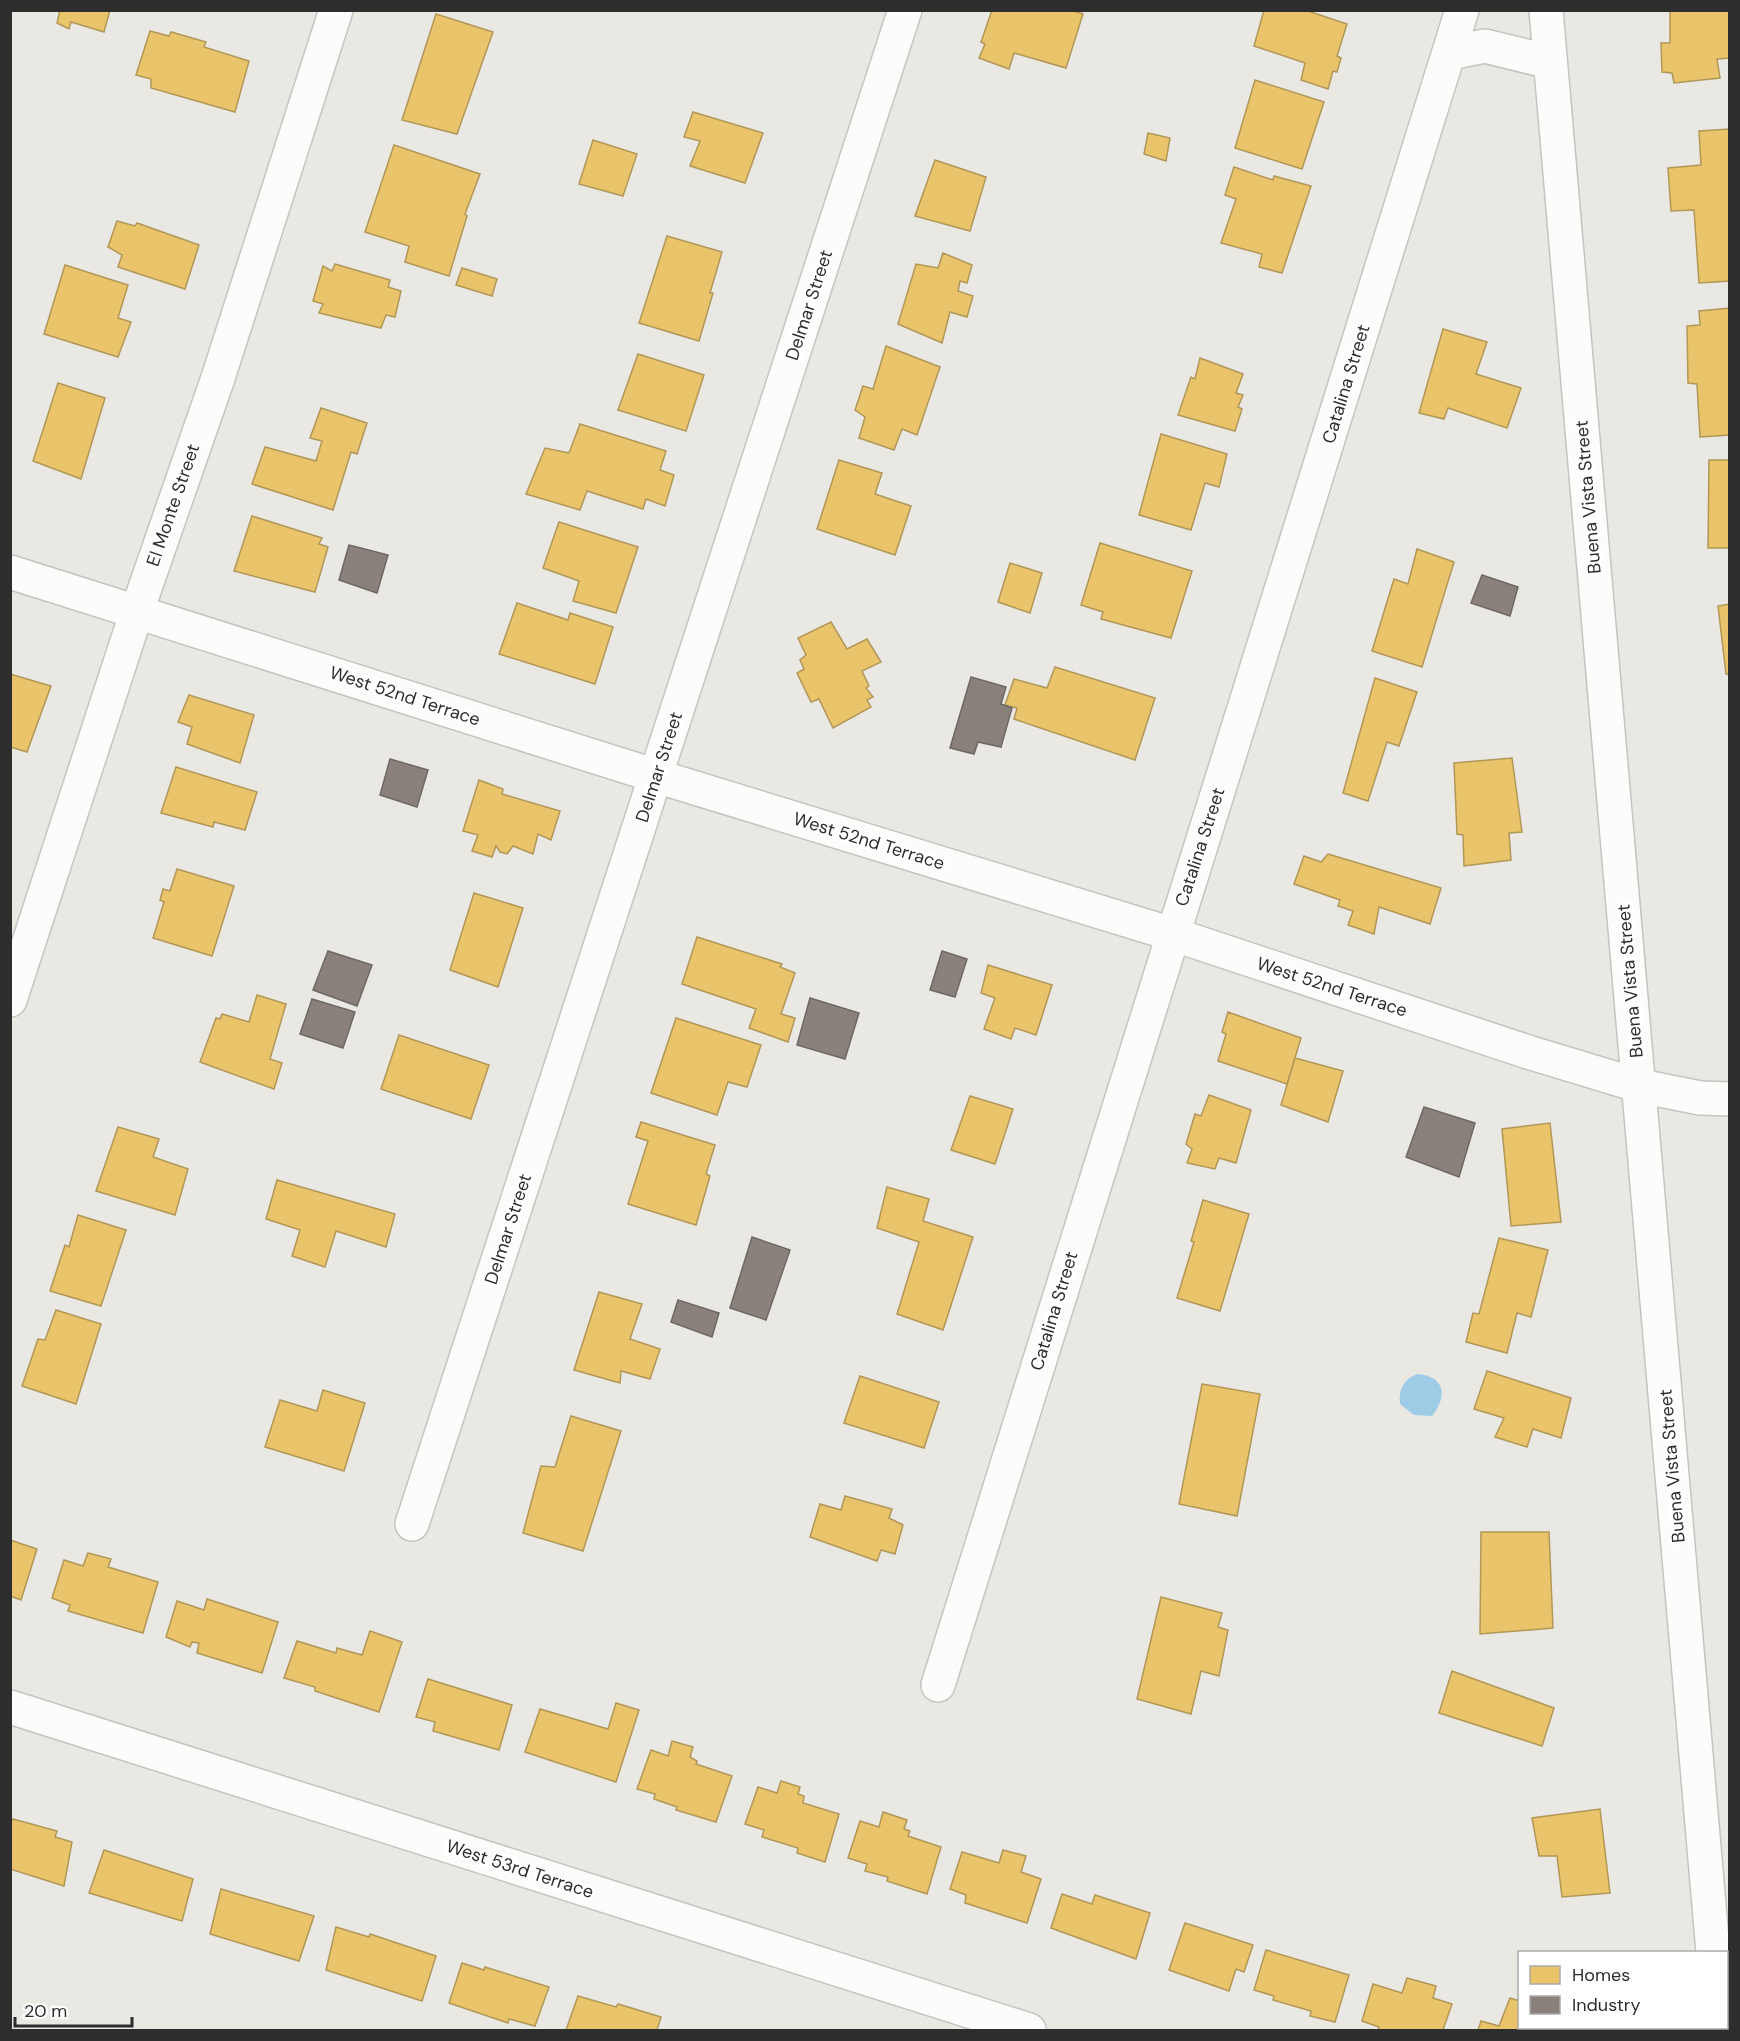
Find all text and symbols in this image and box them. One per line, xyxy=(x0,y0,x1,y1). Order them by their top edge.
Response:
street label: Delmar Street xyxy=(780,247,838,363)
street label: Catalina Street xyxy=(1316,321,1376,447)
street label: Buena Vista Street xyxy=(1569,419,1607,575)
street label: El Monte Street xyxy=(141,441,205,569)
street label: West 52nd Terrace xyxy=(327,660,483,732)
street label: Delmar Street xyxy=(630,709,688,825)
street label: Catalina Street xyxy=(1169,785,1231,909)
street label: West 52nd Terrace xyxy=(790,807,948,875)
street label: Buena Vista Street xyxy=(1611,903,1649,1059)
street label: West 52nd Terrace xyxy=(1254,951,1410,1023)
street label: Delmar Street xyxy=(479,1171,537,1287)
street label: Catalina Street xyxy=(1024,1248,1084,1374)
street label: Buena Vista Street xyxy=(1653,1388,1691,1544)
street label: West 53rd Terrace xyxy=(443,1834,597,1904)
legend xyxy=(1518,1951,1728,2029)
text: Homes xyxy=(1572,1963,1630,1987)
scale bar xyxy=(15,1990,132,2028)
text: Industry xyxy=(1572,1993,1641,2017)
text: 20 m xyxy=(24,1999,67,2023)

